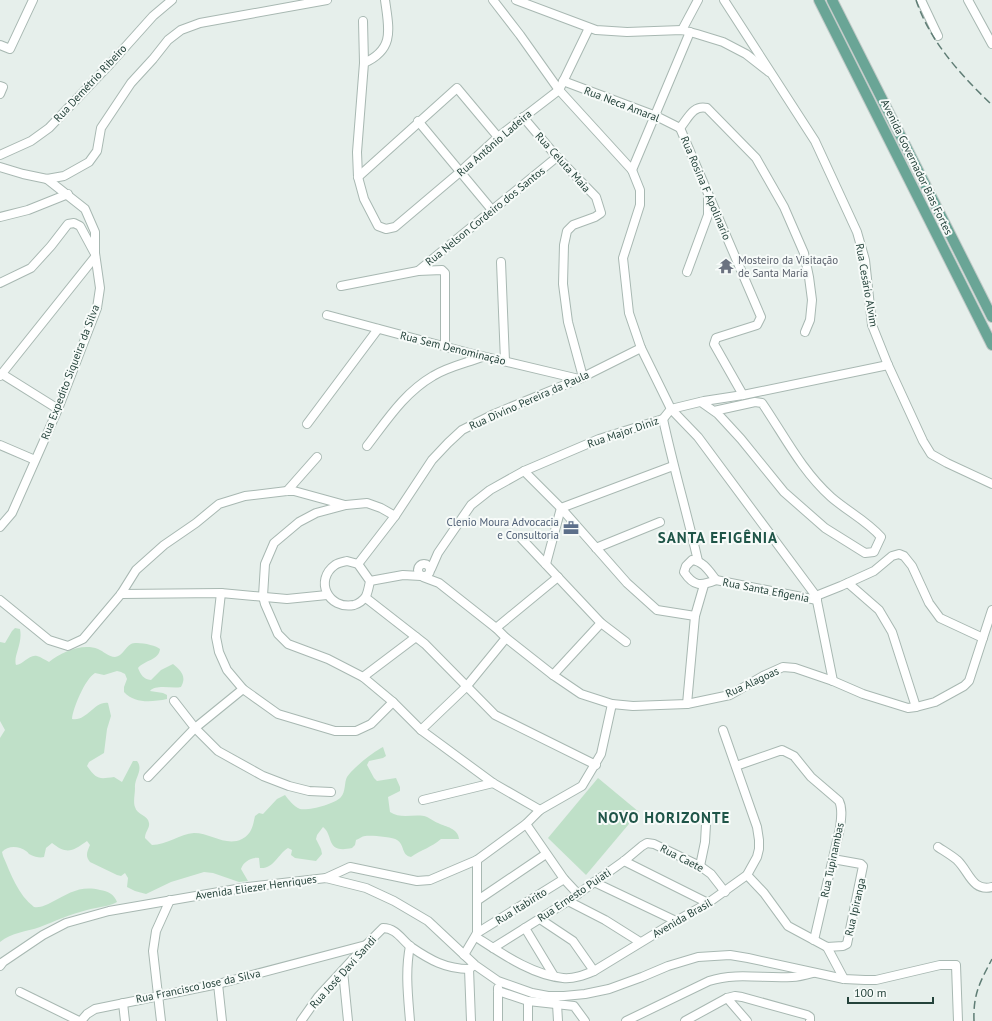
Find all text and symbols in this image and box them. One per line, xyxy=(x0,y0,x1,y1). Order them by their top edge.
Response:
street label: Rua Demétrio Ribeiro xyxy=(50,41,130,125)
street label: Rua Neca Amaral xyxy=(582,83,663,125)
street label: Avenida Governador Bias Fortes xyxy=(878,97,956,237)
street label: Rua Antônio Ladeira xyxy=(454,107,534,179)
street label: Rua Celuta Maia xyxy=(532,129,594,195)
street label: Rua Rosina F Apolinario xyxy=(678,134,734,242)
street label: Rua Nelson Cordeiro dos Santos xyxy=(422,163,548,269)
street label: Rua Cesário Alvim xyxy=(853,242,881,328)
place label: Mosteiro da Visitação de Santa Maria xyxy=(738,253,838,280)
temple icon: Mosteiro da Visitação de Santa Maria xyxy=(717,257,735,275)
street label: Rua Expedito Siqueira da Silva xyxy=(38,302,102,442)
street label: Rua Sem Denominação xyxy=(399,328,507,368)
street label: Rua Divino Pereira da Paula xyxy=(467,367,591,433)
street label: Rua Major Diniz xyxy=(586,413,661,451)
place label: Clenio Moura Advocacia e Consultoria xyxy=(447,515,559,542)
office icon: Clenio Moura Advocacia e Consultoria xyxy=(562,519,580,537)
district label: SANTA EFIGÊNIA xyxy=(658,528,778,547)
street label: Rua Santa Efigenia xyxy=(721,575,811,605)
street label: Rua Alagoas xyxy=(723,663,781,700)
district label: NOVO HORIZONTE xyxy=(598,808,730,827)
street label: Rua Tupinambas xyxy=(817,821,847,899)
street label: Rua Caete xyxy=(658,841,707,875)
street label: Rua Ernesto Puiati xyxy=(535,865,614,925)
street label: Avenida Eliezer Henriques xyxy=(194,872,318,902)
street label: Rua Ipiranga xyxy=(841,876,869,938)
street label: Rua Itabirito xyxy=(493,885,549,927)
street label: Avenida Brasil xyxy=(650,895,715,941)
street label: Rua José Davi Sandi xyxy=(307,933,379,1011)
street label: Rua Francisco Jose da Silva xyxy=(134,966,262,1006)
scale bar xyxy=(848,979,933,1005)
text: 100 m xyxy=(854,985,887,1000)

